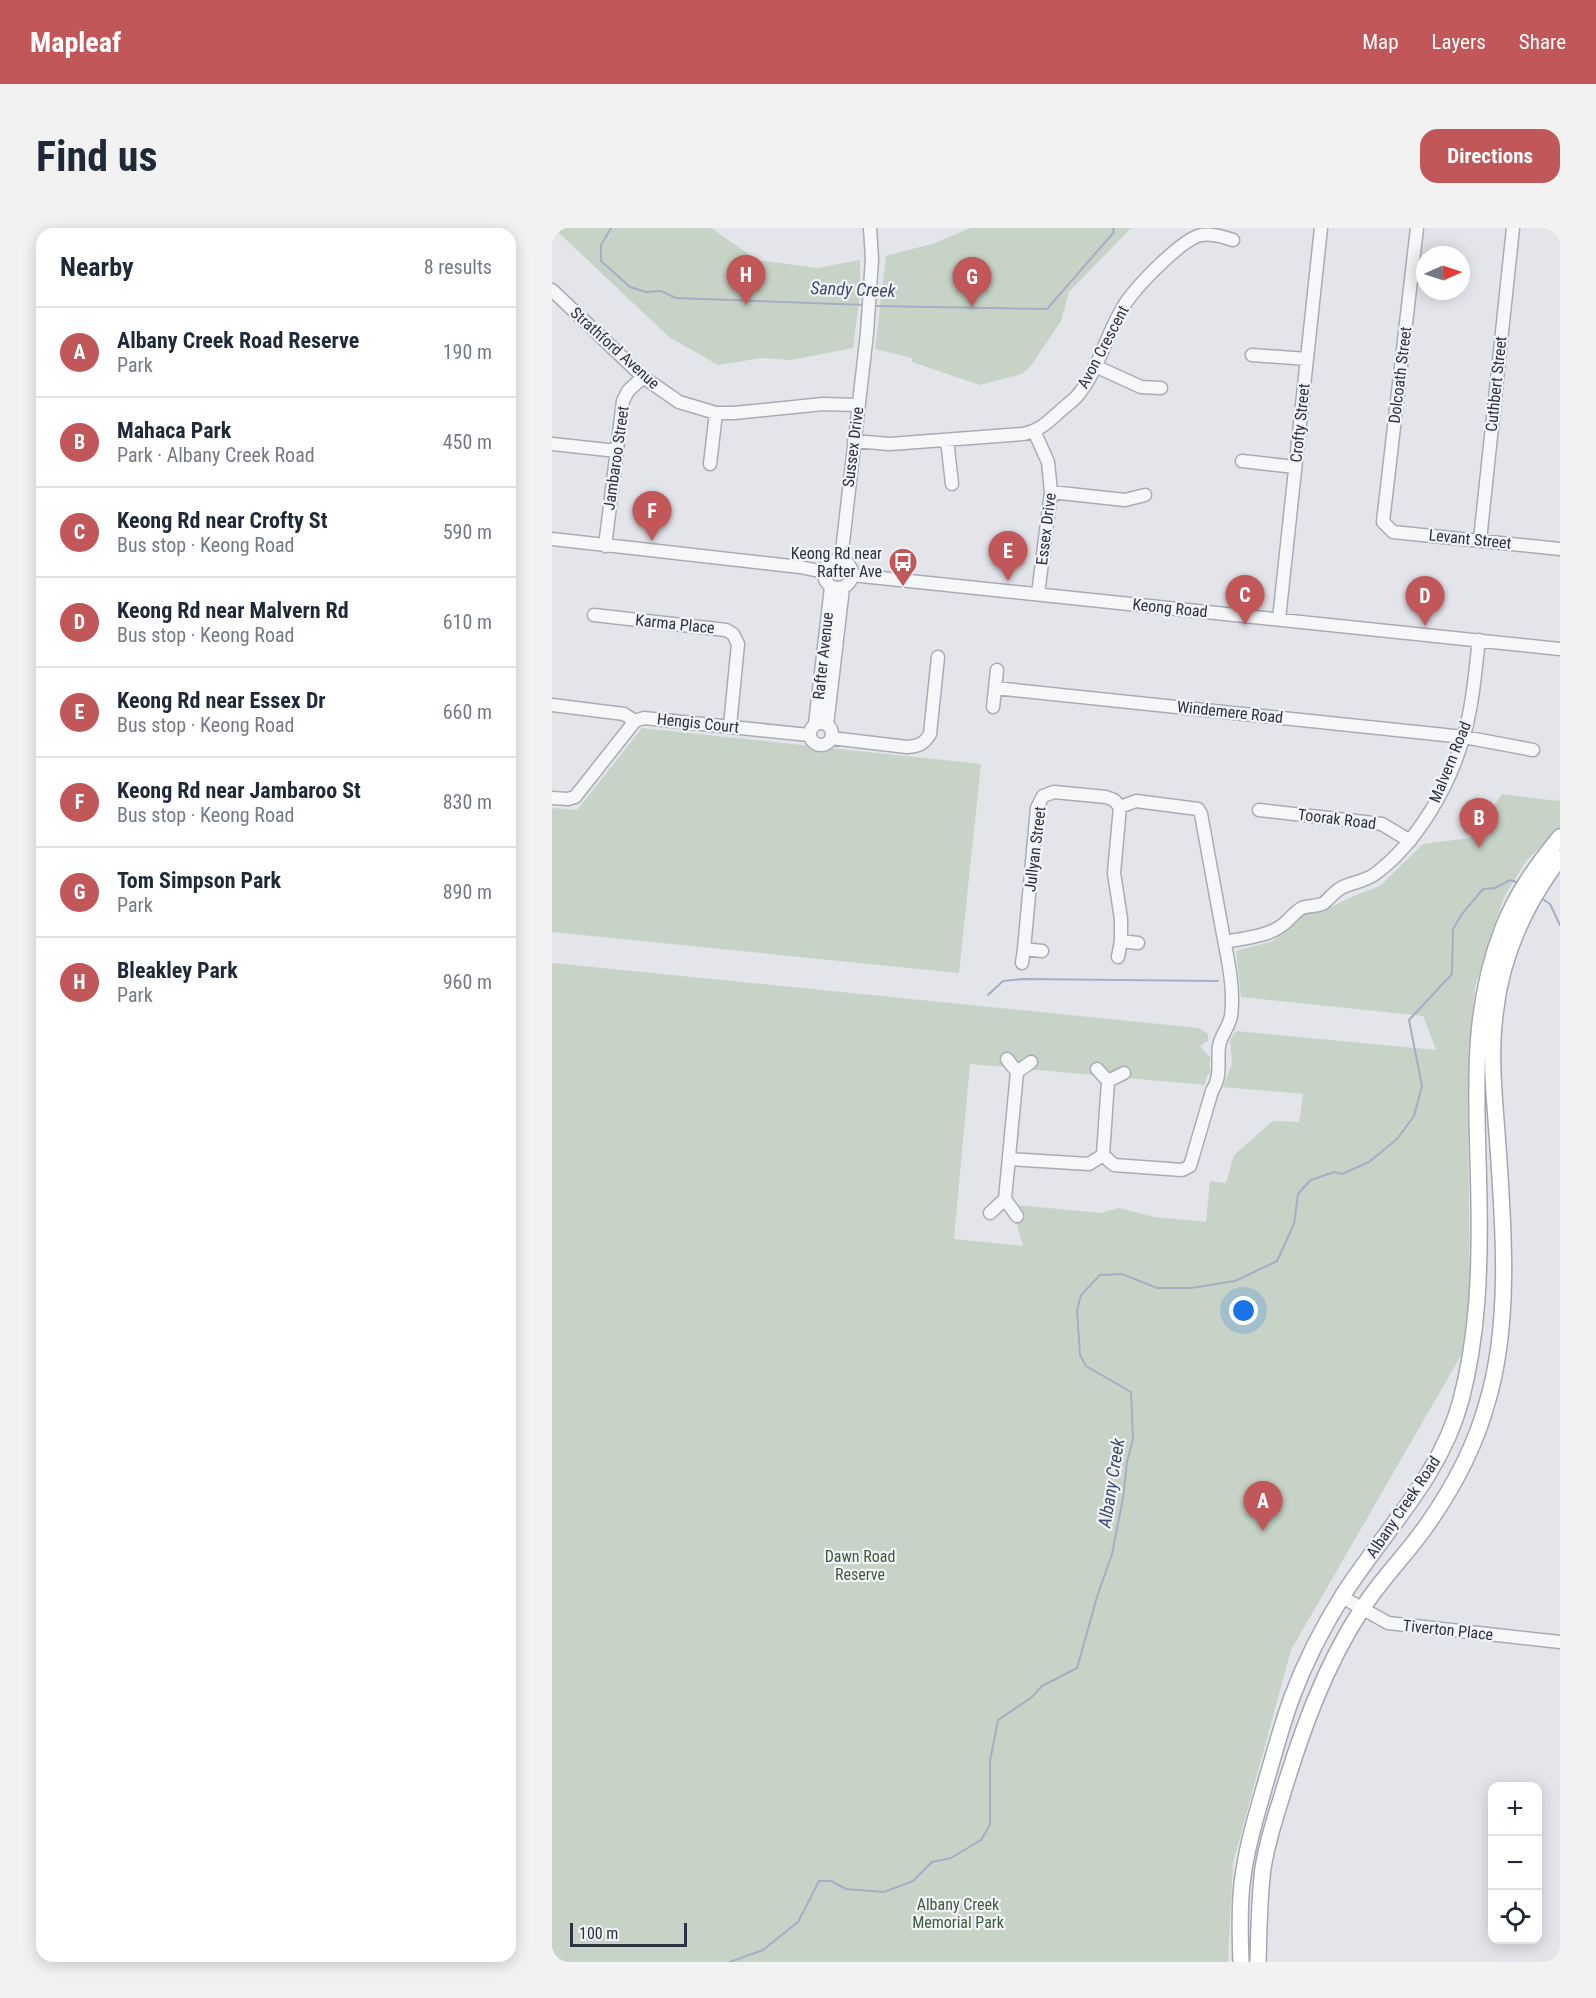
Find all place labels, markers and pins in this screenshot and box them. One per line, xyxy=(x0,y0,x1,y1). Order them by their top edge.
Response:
pin: H xyxy=(726,256,766,305)
pin: G xyxy=(952,257,992,307)
pin: F xyxy=(632,492,672,541)
pin: E xyxy=(988,532,1028,581)
place label: Keong Rd near Rafter Ave xyxy=(791,544,882,581)
bus stop icon: Keong Rd near Rafter Ave xyxy=(887,546,919,588)
pin: C xyxy=(1226,576,1264,625)
pin: D xyxy=(1406,576,1444,626)
pin: B xyxy=(1460,798,1498,848)
pin: A xyxy=(1244,1482,1282,1531)

